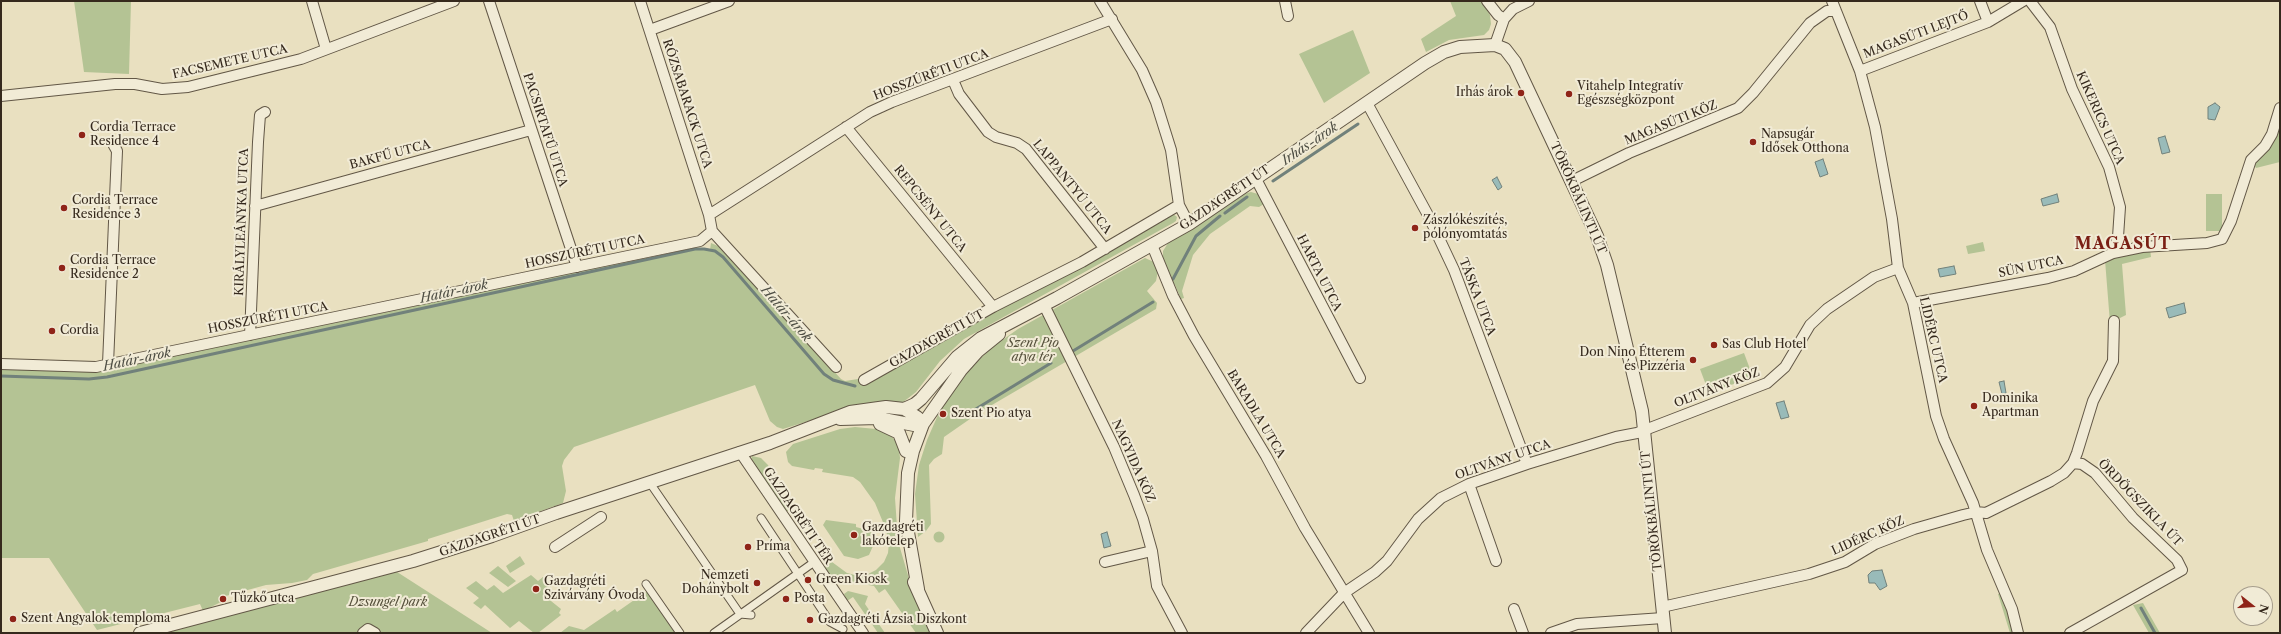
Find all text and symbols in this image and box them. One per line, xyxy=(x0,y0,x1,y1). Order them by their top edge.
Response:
street label: MAGASÚTI LEJTŐ xyxy=(1861,8,1971,62)
street label: RÓZSABARACK UTCA xyxy=(659,38,715,170)
street label: FACSEMETE UTCA xyxy=(171,42,289,82)
street label: HOSSZÚRÉTI UTCA xyxy=(871,46,991,104)
street label: KIKERICS UTCA xyxy=(2073,69,2127,167)
street label: PACSIRTAFŰ UTCA xyxy=(520,71,570,189)
place label: Vitahelp Integratív Egészségközpont xyxy=(1577,80,1683,108)
place label: Irhás árok xyxy=(1456,86,1513,100)
marker: Irhás árok xyxy=(1516,88,1526,98)
marker: Vitahelp Integratív Egészségközpont xyxy=(1564,89,1574,99)
street label: MAGASÚTI KÖZ xyxy=(1622,98,1720,148)
water label: Irhás-árok xyxy=(1279,119,1341,169)
place label: Cordia Terrace Residence 4 xyxy=(90,121,176,149)
place label: Napsugár Idősek Otthona xyxy=(1761,128,1849,156)
marker: Cordia Terrace Residence 4 xyxy=(77,130,87,140)
street label: BAKFŰ UTCA xyxy=(348,137,432,173)
street label: LAPPANTYÚ UTCA xyxy=(1030,137,1114,237)
marker: Napsugár Idősek Otthona xyxy=(1748,137,1758,147)
street label: TÖRÖKBÁLINTI ÚT xyxy=(1547,140,1609,256)
street label: KIRÁLYLEÁNYKA UTCA xyxy=(232,148,252,296)
street label: GAZDAGRÉTI ÚT xyxy=(1177,162,1273,234)
street label: REPCSÉNY UTCA xyxy=(891,163,969,255)
place label: Cordia Terrace Residence 3 xyxy=(72,194,158,222)
marker: Cordia Terrace Residence 3 xyxy=(59,203,69,213)
place label: Zászlókészítés, pólónyomtatás xyxy=(1423,214,1507,242)
marker: Zászlókészítés, pólónyomtatás xyxy=(1410,223,1420,233)
street label: HOSSZÚRÉTI UTCA xyxy=(524,232,646,272)
street label: HARTA UTCA xyxy=(1293,232,1345,314)
district label: MAGASÚT xyxy=(2074,234,2172,254)
street label: SÜN UTCA xyxy=(1997,253,2065,281)
place label: Cordia Terrace Residence 2 xyxy=(70,254,156,282)
street label: TÁSKA UTCA xyxy=(1456,256,1498,338)
marker: Cordia Terrace Residence 2 xyxy=(57,263,67,273)
water label: Határ-árok xyxy=(418,277,490,307)
water label: Határ-árok xyxy=(757,283,815,345)
street label: LIDÉRC UTCA xyxy=(1916,296,1950,384)
street label: HOSSZÚRÉTI UTCA xyxy=(207,299,329,337)
street label: GAZDAGRÉTI ÚT xyxy=(887,307,987,371)
place label: Cordia xyxy=(60,324,99,338)
marker: Cordia xyxy=(47,326,57,336)
park label: Szent Pio atya tér xyxy=(1007,337,1059,365)
place label: Sas Club Hotel xyxy=(1722,338,1806,352)
marker: Sas Club Hotel xyxy=(1709,340,1719,350)
water label: Határ-árok xyxy=(101,345,173,375)
place label: Don Nino Étterem és Pizzéria xyxy=(1579,346,1685,374)
marker: Don Nino Étterem és Pizzéria xyxy=(1688,355,1698,365)
street label: OLTVÁNY KÖZ xyxy=(1672,365,1762,411)
street label: BARADLA UTCA xyxy=(1224,367,1288,461)
place label: Dominika Apartman xyxy=(1982,392,2039,420)
marker: Dominika Apartman xyxy=(1969,401,1979,411)
place label: Szent Pio atya xyxy=(951,407,1031,421)
marker: Szent Pio atya xyxy=(938,409,948,419)
street label: NAGYIDA KÖZ xyxy=(1108,417,1158,505)
street label: OLTVÁNY UTCA xyxy=(1453,437,1553,483)
street label: TÖRÖKBÁLINTI ÚT xyxy=(1639,450,1665,572)
street label: ÖRDÖGSZIKLA ÚT xyxy=(2095,457,2185,549)
street label: GAZDAGRÉTI TÉR xyxy=(760,465,836,567)
street label: GAZDAGRÉTI ÚT xyxy=(438,512,542,560)
street label: LIDÉRC KÖZ xyxy=(1829,514,1907,558)
place label: Gazdagréti lakótelep xyxy=(862,521,924,549)
marker: Gazdagréti lakótelep xyxy=(849,530,859,540)
place label: Príma xyxy=(756,540,790,554)
marker: Príma xyxy=(743,542,753,552)
place label: Nemzeti Dohánybolt xyxy=(682,569,749,597)
place label: Green Kiosk xyxy=(816,573,887,587)
place label: Gazdagréti Szivárvány Óvoda xyxy=(544,575,645,603)
marker: Green Kiosk xyxy=(803,575,813,585)
marker: Nemzeti Dohánybolt xyxy=(752,578,762,588)
marker: Gazdagréti Szivárvány Óvoda xyxy=(531,584,541,594)
north arrow xyxy=(2233,586,2273,626)
place label: Tűzkő utca xyxy=(231,592,294,606)
place label: Posta xyxy=(794,592,825,606)
marker: Tűzkő utca xyxy=(218,594,228,604)
marker: Posta xyxy=(781,594,791,604)
park label: Dzsungel park xyxy=(349,596,427,610)
text: N xyxy=(2255,603,2272,616)
place label: Szent Angyalok temploma xyxy=(21,612,170,626)
place label: Gazdagréti Ázsia Diszkont xyxy=(818,613,967,627)
marker: Szent Angyalok temploma xyxy=(8,614,18,624)
marker: Gazdagréti Ázsia Diszkont xyxy=(805,615,815,625)

